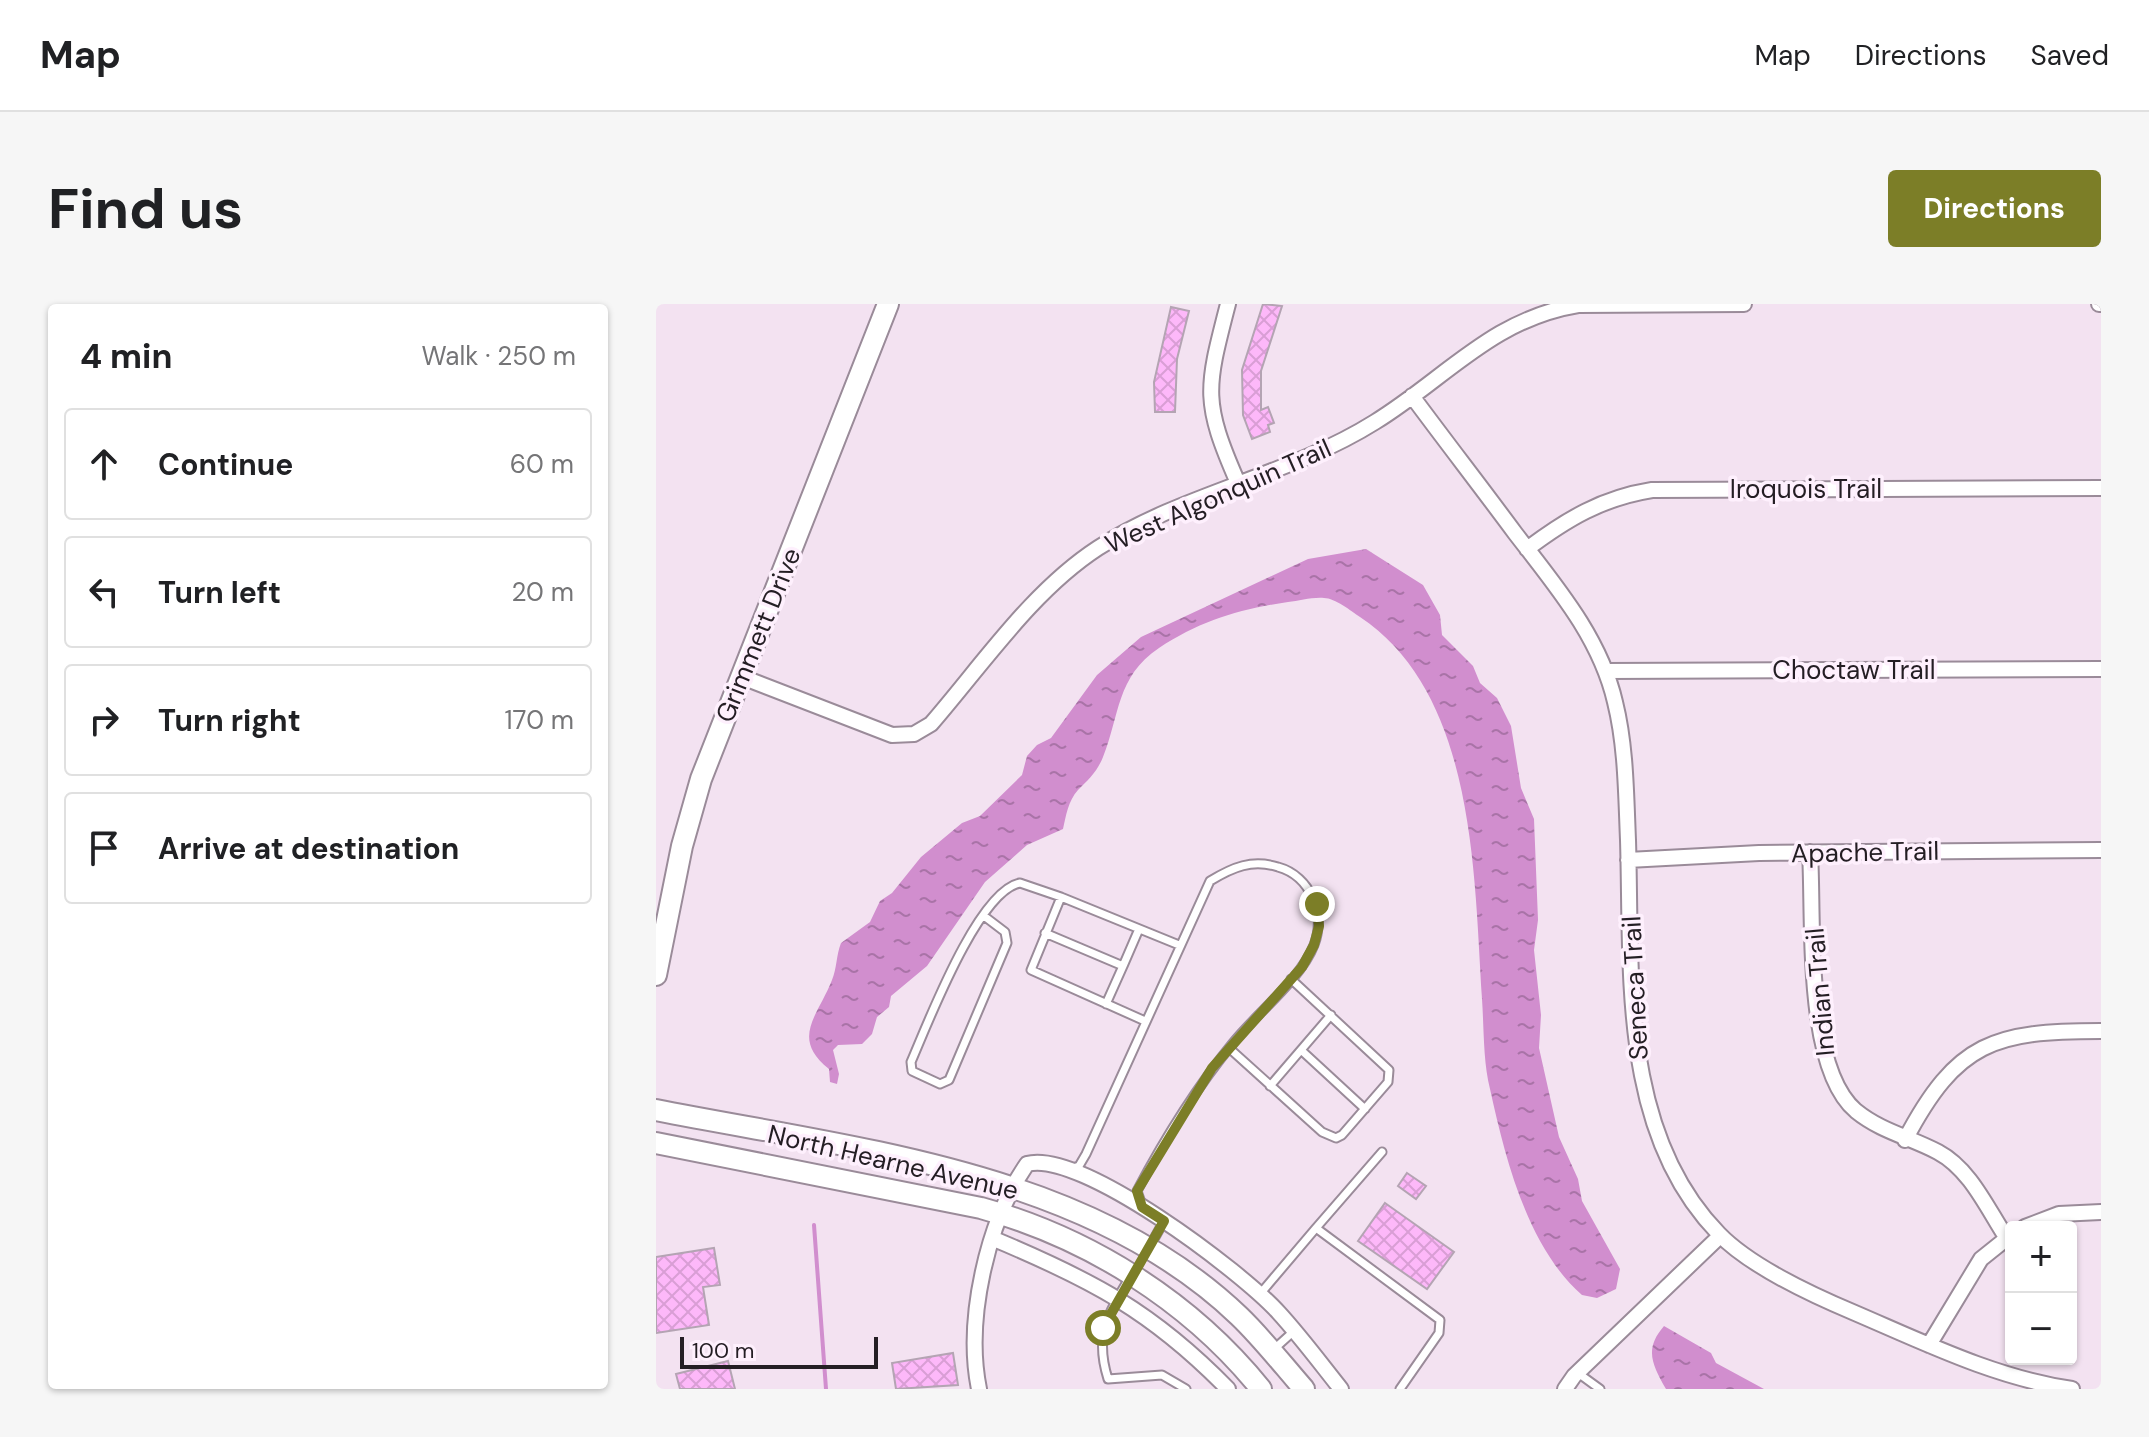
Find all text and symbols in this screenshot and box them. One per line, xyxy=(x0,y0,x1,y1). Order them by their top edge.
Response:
text: Map xyxy=(40,30,121,80)
text: Map xyxy=(1754,37,1811,74)
text: Directions xyxy=(1855,37,1987,74)
text: Saved xyxy=(2031,37,2109,74)
button: Directions xyxy=(1888,170,2101,247)
text: Find us xyxy=(48,172,243,245)
text: 4 min xyxy=(80,334,172,379)
text: Walk · 250 m xyxy=(421,339,576,373)
street label: West Algonquin Trail xyxy=(1100,431,1336,561)
icon: ahead xyxy=(82,442,126,486)
text: Continue xyxy=(158,445,293,484)
text: 60 m xyxy=(510,447,574,481)
street label: Iroquois Trail xyxy=(1730,472,1882,506)
street label: Grimmett Drive xyxy=(708,543,808,727)
icon: left xyxy=(82,570,126,614)
text: Turn left xyxy=(158,573,281,612)
text: 20 m xyxy=(511,575,574,609)
street label: Choctaw Trail xyxy=(1772,653,1936,687)
icon: right xyxy=(82,698,126,742)
text: Turn right xyxy=(158,701,301,740)
text: 170 m xyxy=(505,703,574,737)
icon: arrive xyxy=(82,826,126,870)
text: Arrive at destination xyxy=(158,829,459,868)
street label: Apache Trail xyxy=(1791,834,1939,870)
route end xyxy=(1299,886,1335,922)
street label: Seneca Trail xyxy=(1614,915,1656,1061)
street label: Indian Trail xyxy=(1797,927,1843,1057)
street label: North Hearne Avenue xyxy=(764,1117,1022,1207)
map controls xyxy=(2005,1221,2077,1365)
button: + xyxy=(2005,1221,2077,1293)
button: − xyxy=(2005,1293,2077,1365)
route start xyxy=(1085,1310,1121,1346)
scale bar xyxy=(680,1333,878,1369)
text: 100 m xyxy=(692,1336,754,1365)

